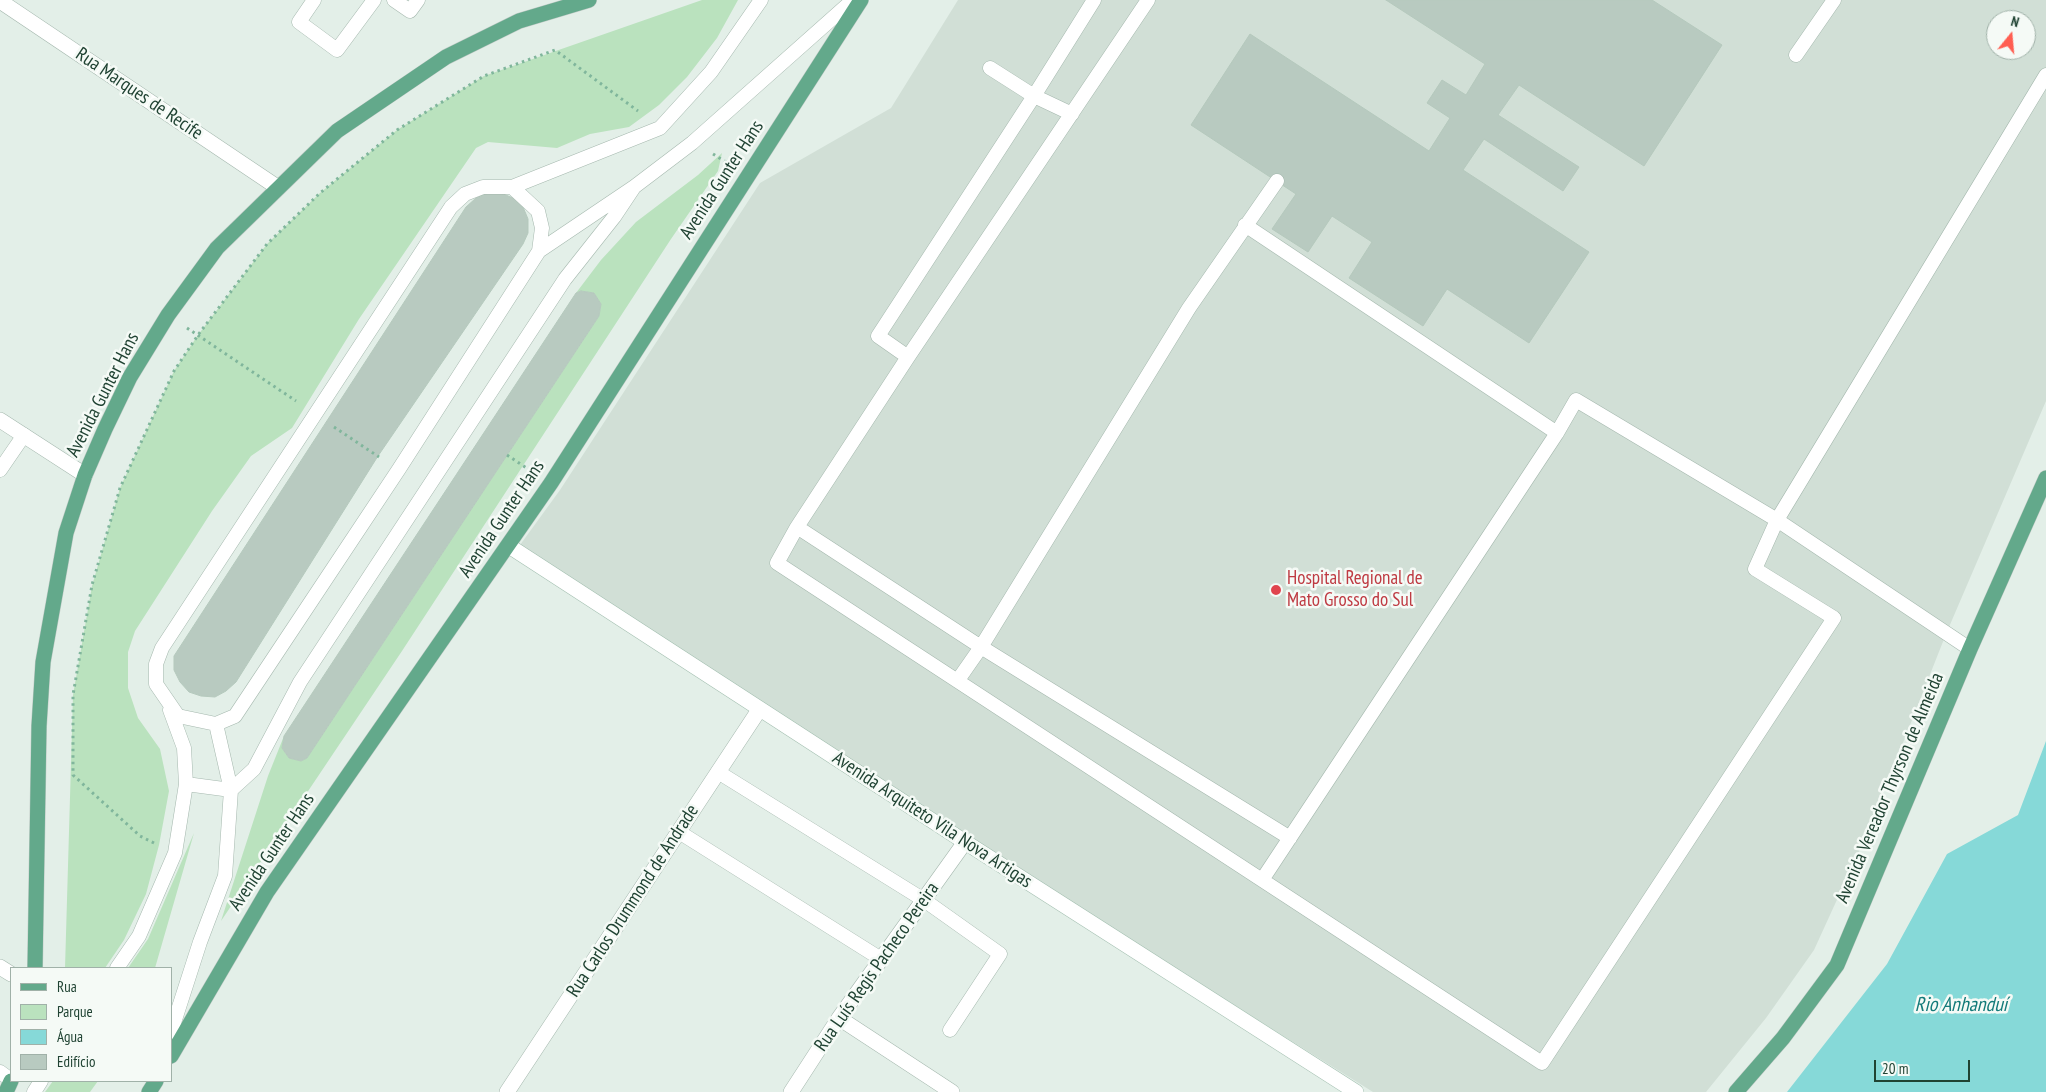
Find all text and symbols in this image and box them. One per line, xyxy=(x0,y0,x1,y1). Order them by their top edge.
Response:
north arrow xyxy=(1986,10,2036,60)
text: N xyxy=(2009,12,2021,31)
street label: Rua Marques de Recife xyxy=(71,43,207,145)
street label: Avenida Gunter Hans xyxy=(675,117,769,243)
street label: Avenida Gunter Hans xyxy=(62,329,144,461)
street label: Avenida Gunter Hans xyxy=(454,456,550,582)
place label: Hospital Regional de Mato Grosso do Sul xyxy=(1287,568,1423,612)
marker: Hospital Regional de Mato Grosso do Sul xyxy=(1269,583,1283,597)
street label: Avenida Vereador Thyrson de Almeida xyxy=(1831,669,1949,907)
street label: Avenida Arquiteto Vila Nova Artigas xyxy=(828,747,1036,893)
street label: Avenida Gunter Hans xyxy=(224,789,320,915)
street label: Rua Carlos Drummond de Andrade xyxy=(562,801,704,1001)
street label: Rua Luís Regis Pacheco Pereira xyxy=(810,878,944,1056)
legend xyxy=(10,967,172,1082)
text: Rua xyxy=(57,977,77,996)
water label: Rio Anhanduí xyxy=(1915,993,2007,1017)
text: Parque xyxy=(57,1002,93,1021)
text: Água xyxy=(57,1027,83,1046)
scale bar xyxy=(1876,1050,1972,1082)
text: Edifício xyxy=(57,1052,95,1071)
text: 20 m xyxy=(1882,1059,1908,1078)

